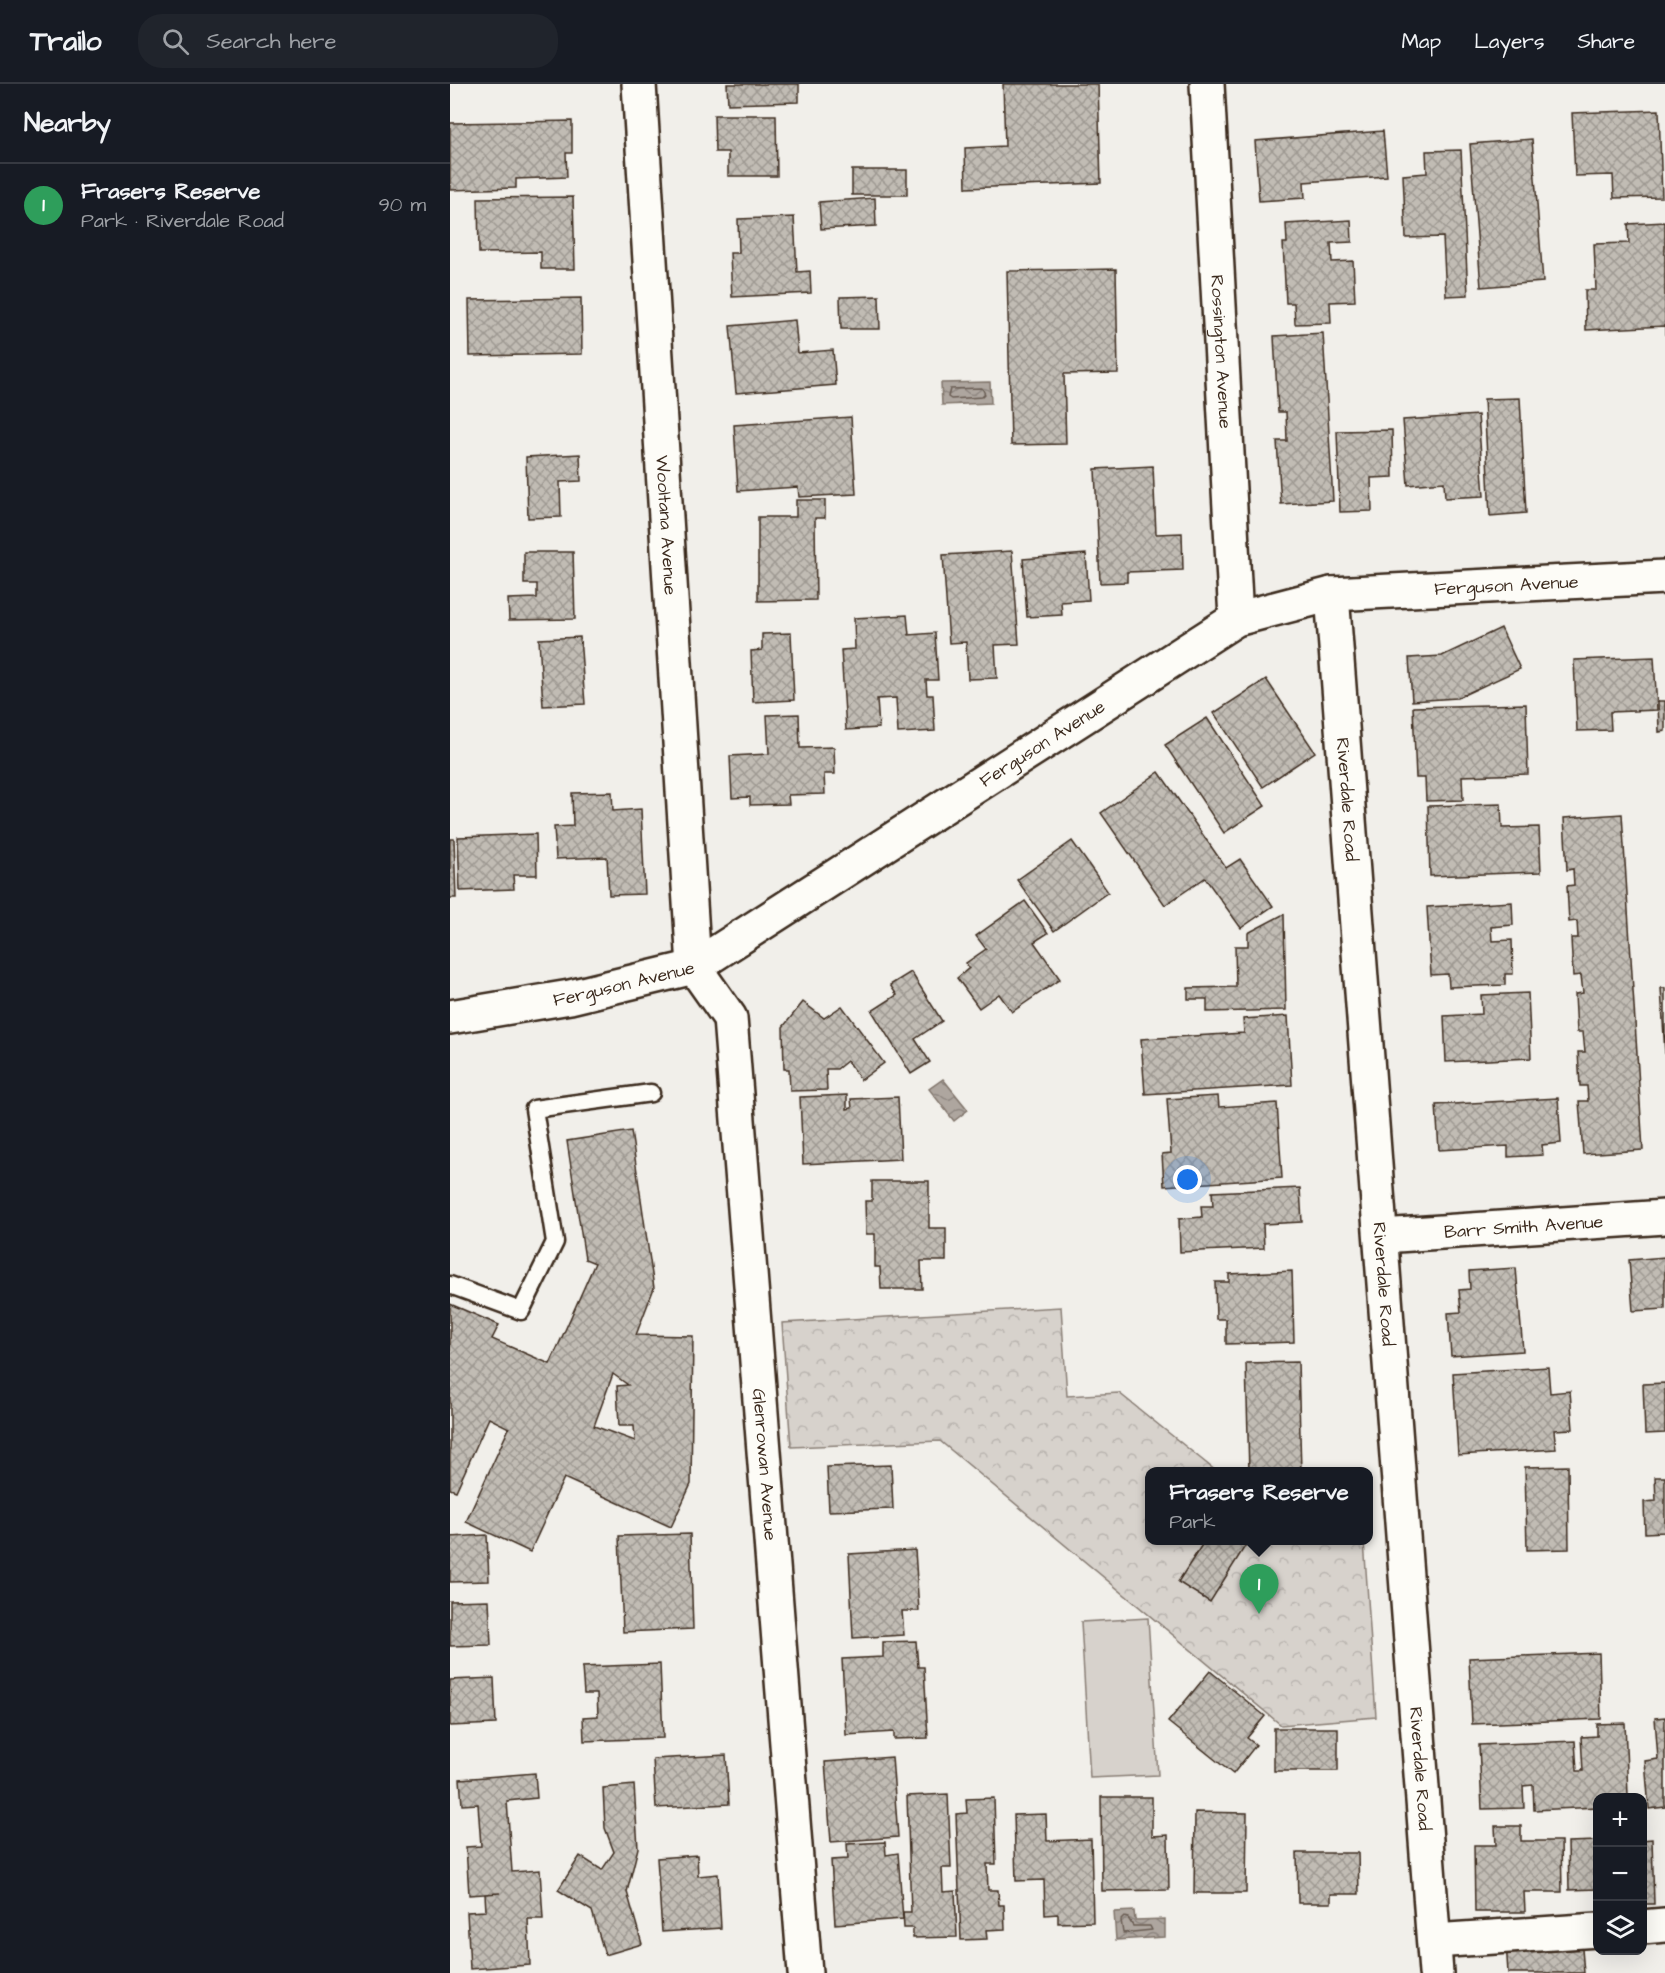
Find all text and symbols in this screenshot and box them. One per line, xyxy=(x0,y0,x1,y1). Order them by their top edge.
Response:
search box xyxy=(138,14,558,68)
text: Trailo xyxy=(30,22,102,61)
icon: search xyxy=(159,25,192,58)
text: Search here xyxy=(207,26,336,57)
text: Map xyxy=(1401,27,1441,56)
text: Layers xyxy=(1474,27,1544,56)
text: Share xyxy=(1577,27,1635,56)
text: Nearby xyxy=(24,105,111,141)
text: Frasers Reserve xyxy=(81,176,260,207)
text: 1 xyxy=(42,191,45,219)
text: 90 m xyxy=(378,191,426,219)
text: Park · Riverdale Road xyxy=(81,207,284,235)
street label: Rossington Avenue xyxy=(1205,274,1238,430)
street label: Wooltana Avenue xyxy=(650,454,683,596)
street label: Ferguson Avenue xyxy=(1433,569,1579,601)
street label: Ferguson Avenue xyxy=(975,694,1110,793)
street label: Riverdale Road xyxy=(1330,737,1365,862)
street label: Ferguson Avenue xyxy=(551,955,697,1012)
your location xyxy=(1173,1165,1202,1194)
street label: Barr Smith Avenue xyxy=(1443,1209,1604,1244)
street label: Riverdale Road xyxy=(1367,1221,1401,1347)
street label: Glenrowan Avenue xyxy=(747,1387,784,1542)
popup xyxy=(1145,1467,1373,1545)
text: Frasers Reserve xyxy=(1169,1477,1349,1508)
text: Park xyxy=(1169,1508,1216,1536)
pin: 1 xyxy=(1240,1564,1278,1614)
street label: Riverdale Road xyxy=(1403,1706,1438,1832)
map controls xyxy=(1593,1793,1647,1955)
button: + xyxy=(1593,1793,1647,1847)
button: − xyxy=(1593,1847,1647,1901)
button: layers xyxy=(1593,1901,1647,1955)

